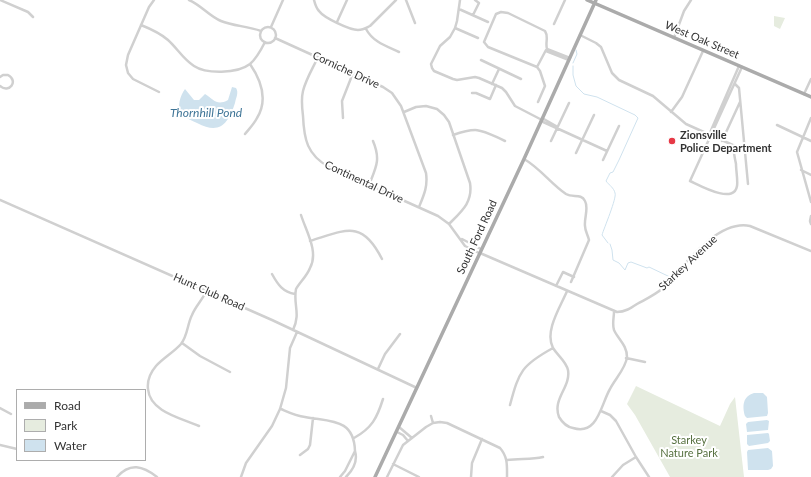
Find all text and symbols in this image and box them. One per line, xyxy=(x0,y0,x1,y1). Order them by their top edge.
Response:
street label: West Oak Street xyxy=(663,18,741,62)
street label: Corniche Drive xyxy=(310,49,382,91)
water label: Thornhill Pond xyxy=(170,106,242,120)
place label: Zionsville Police Department xyxy=(680,128,772,154)
marker: Zionsville Police Department xyxy=(667,136,677,146)
street label: Continental Drive xyxy=(323,158,405,206)
street label: South Ford Road xyxy=(454,198,500,276)
street label: Starkey Avenue xyxy=(656,233,720,293)
street label: Hunt Club Road xyxy=(171,270,247,314)
legend xyxy=(16,389,146,461)
text: Road xyxy=(54,398,81,413)
text: Park xyxy=(54,418,77,433)
park label: Starkey Nature Park xyxy=(660,433,718,459)
text: Water xyxy=(54,438,87,453)

